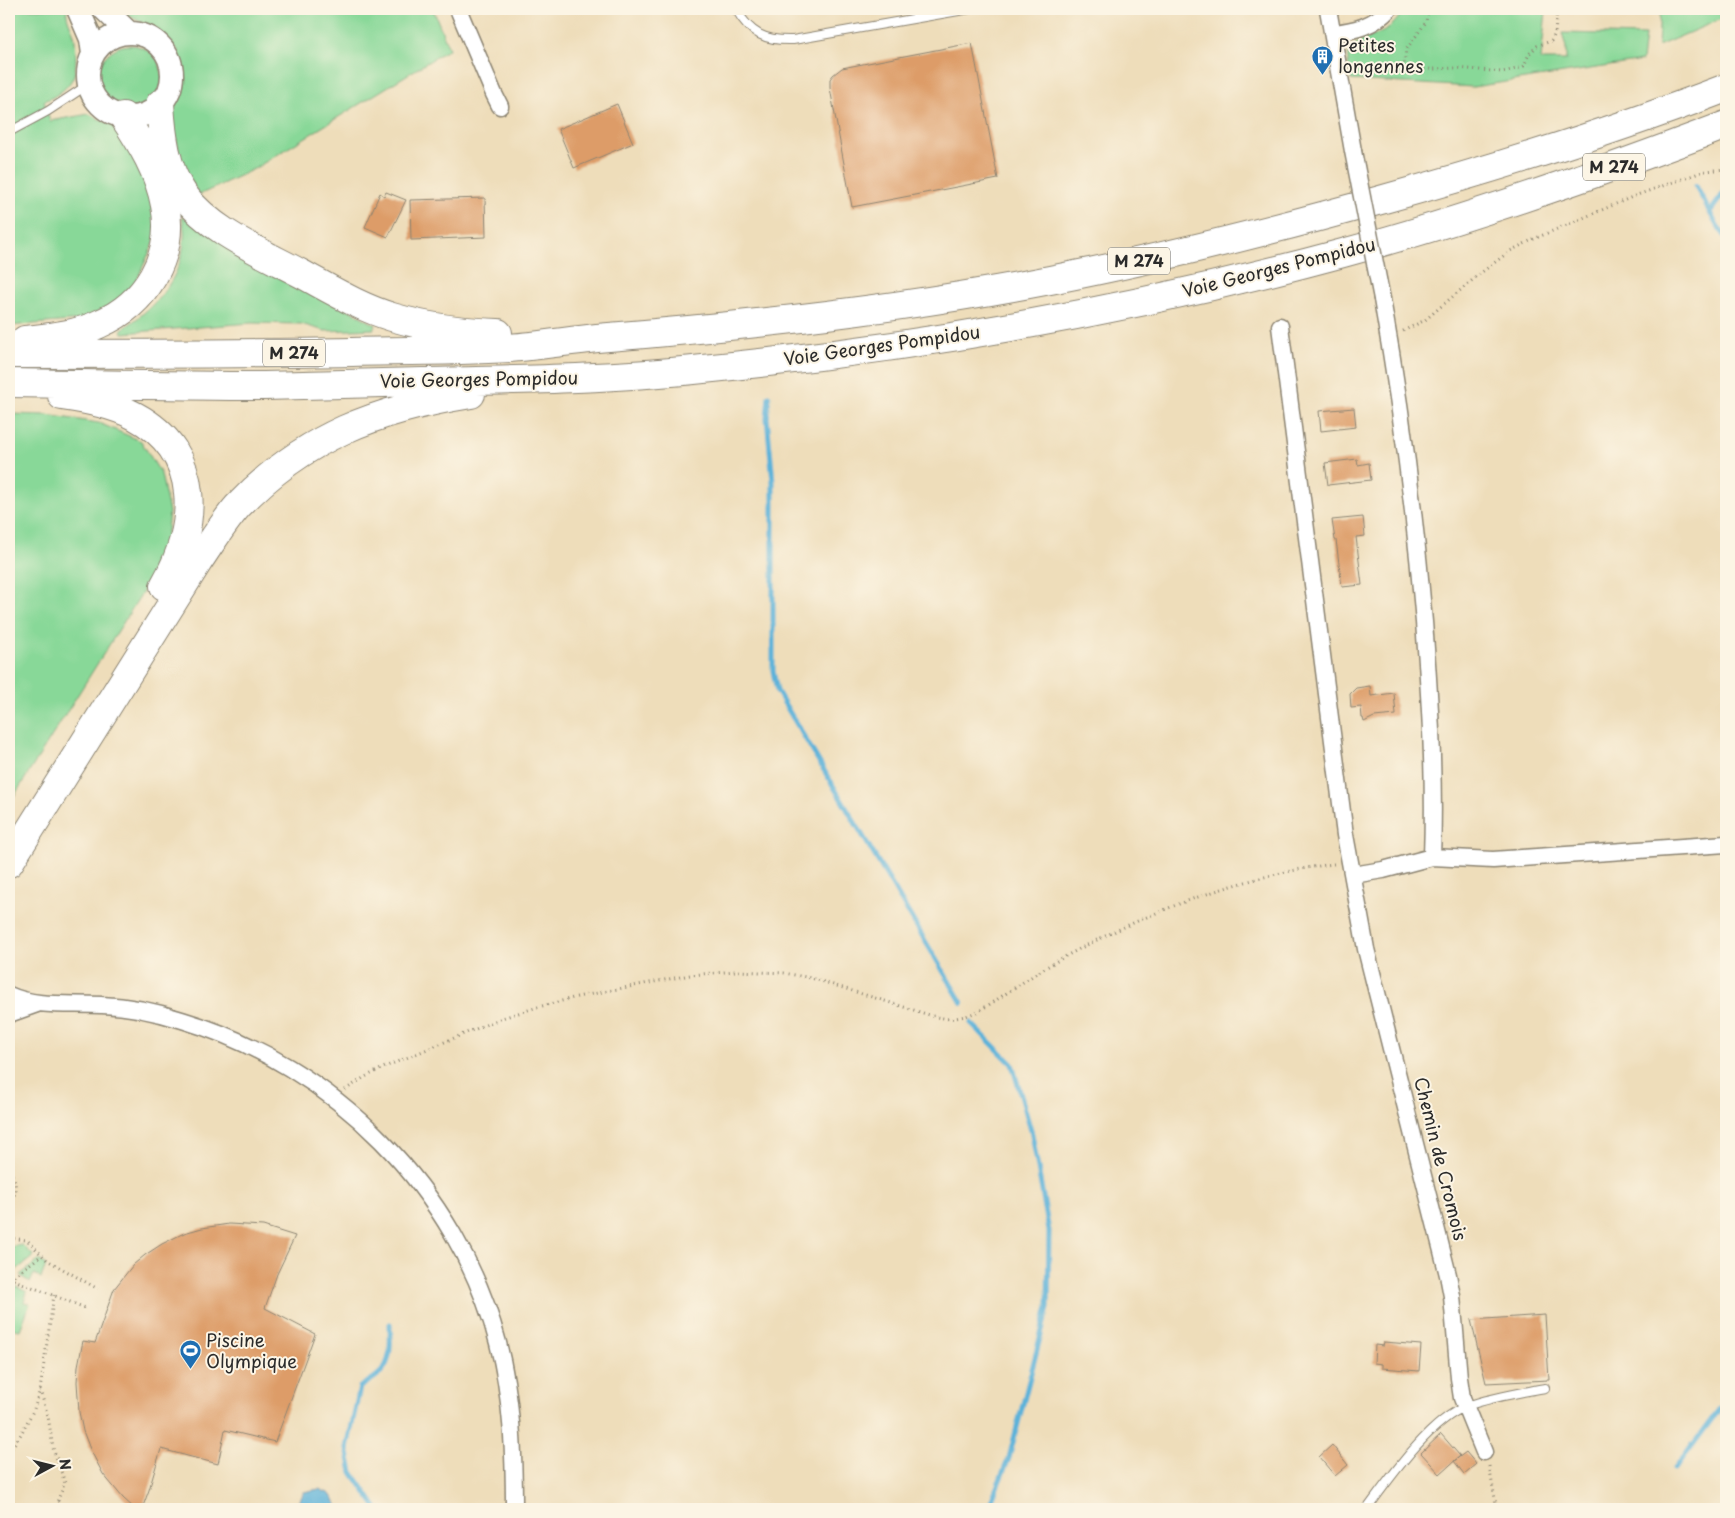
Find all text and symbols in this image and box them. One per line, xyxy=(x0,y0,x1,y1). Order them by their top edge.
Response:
place label: Petites longennes xyxy=(1338,31,1423,79)
building icon: Petites longennes xyxy=(1310,44,1334,75)
road number: M 274 xyxy=(1583,154,1645,180)
street label: Voie Georges Pompidou xyxy=(1179,229,1378,304)
road number: M 274 xyxy=(1108,248,1170,274)
street label: Voie Georges Pompidou xyxy=(782,317,982,372)
road number: M 274 xyxy=(263,339,325,366)
street label: Voie Georges Pompidou xyxy=(380,363,578,394)
street label: Chemin de Cromois xyxy=(1408,1074,1475,1243)
place label: Piscine Olympique xyxy=(206,1326,297,1374)
sports icon: Piscine Olympique xyxy=(178,1339,202,1370)
north arrow xyxy=(28,1440,78,1490)
text: N xyxy=(54,1458,76,1471)

